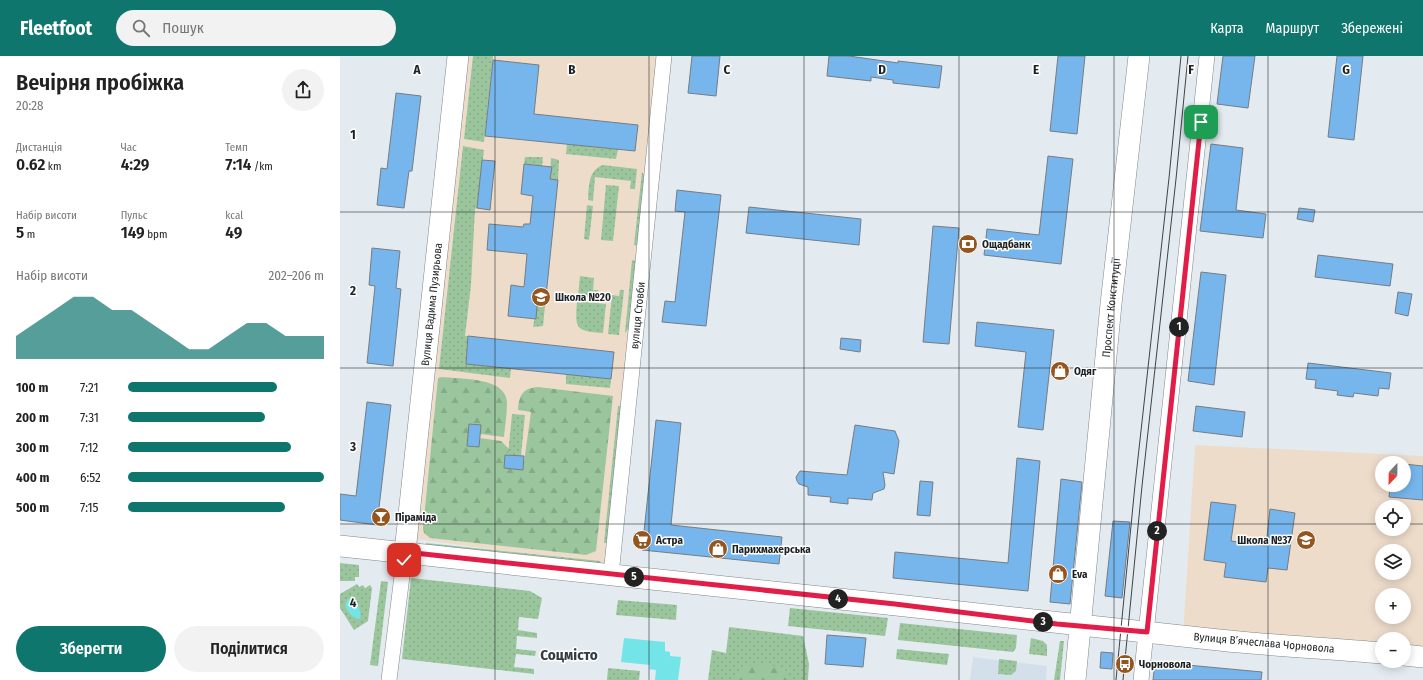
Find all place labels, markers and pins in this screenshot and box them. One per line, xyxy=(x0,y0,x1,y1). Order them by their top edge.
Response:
pin xyxy=(1184,105,1218,139)
bank icon: Ощадбанк xyxy=(957,233,979,255)
place label: Ощадбанк xyxy=(982,238,1031,251)
school or university icon: Школа №20 xyxy=(530,286,552,308)
place label: Школа №20 xyxy=(555,291,611,304)
pin: 1 xyxy=(1169,317,1189,337)
shop icon: Одяг xyxy=(1049,360,1071,382)
place label: Одяг xyxy=(1074,365,1097,378)
bar icon: Піраміда xyxy=(370,506,392,528)
place label: Піраміда xyxy=(395,511,437,524)
pin: 2 xyxy=(1147,521,1167,541)
supermarket icon: Астра xyxy=(631,529,653,551)
school or university icon: Школа №37 xyxy=(1295,529,1317,551)
place label: Астра xyxy=(655,534,683,547)
place label: Школа №37 xyxy=(1237,534,1292,547)
shop icon: Парихмахерська xyxy=(707,538,729,560)
pin xyxy=(387,543,421,577)
place label: Парихмахерська xyxy=(732,543,811,556)
shop icon: Eva xyxy=(1047,563,1069,585)
pin: 5 xyxy=(624,567,644,587)
place label: Eva xyxy=(1072,568,1088,581)
pin: 4 xyxy=(828,589,848,609)
pin: 3 xyxy=(1033,612,1053,632)
bus stop icon: Чорновола xyxy=(1114,653,1136,675)
place label: Чорновола xyxy=(1139,658,1192,671)

